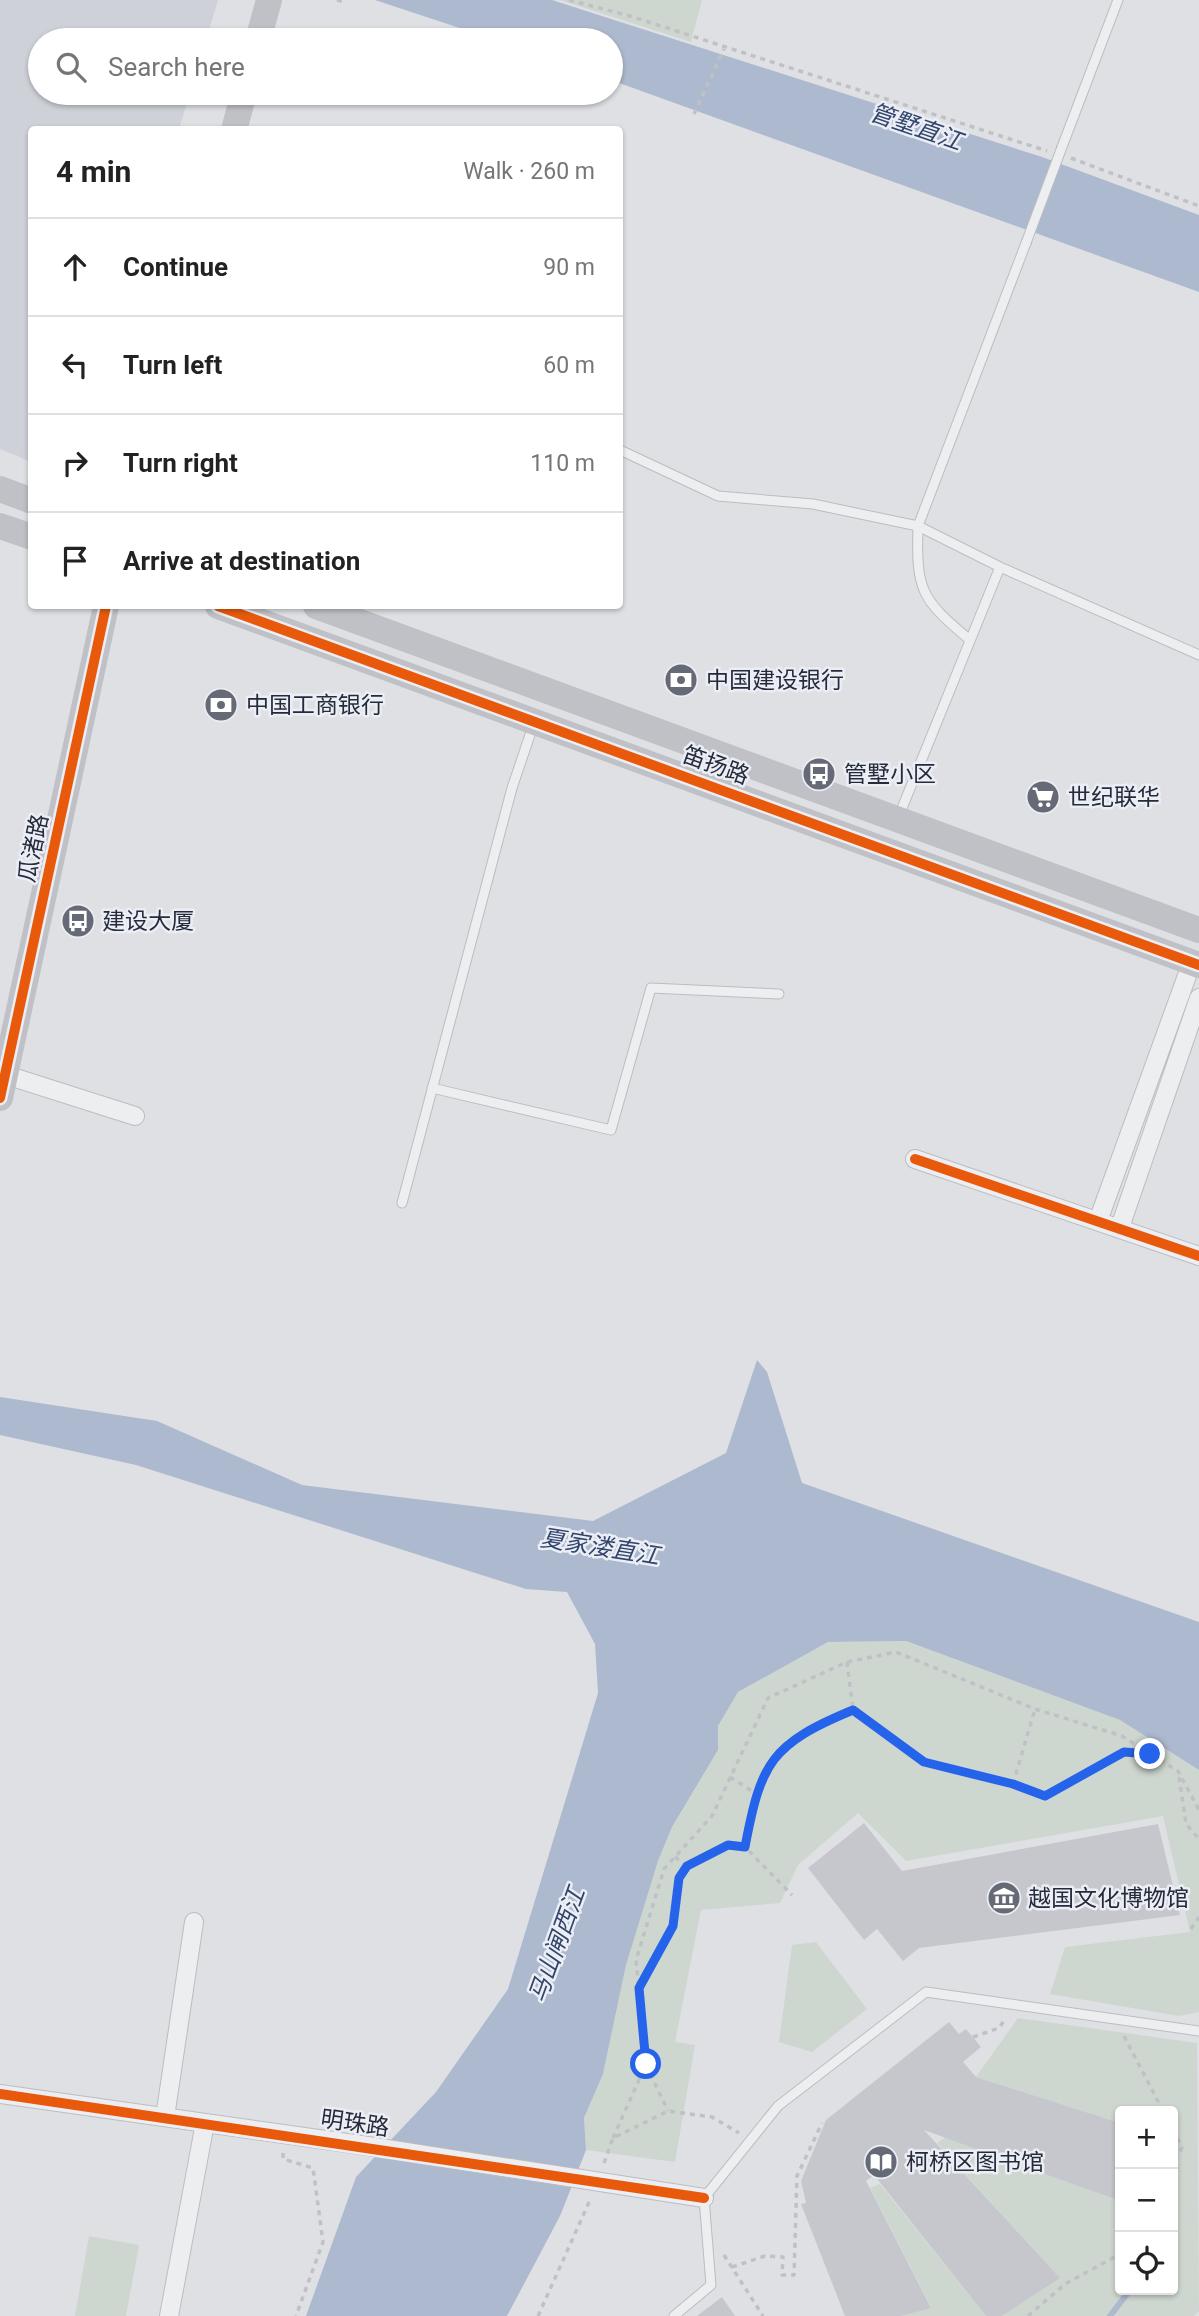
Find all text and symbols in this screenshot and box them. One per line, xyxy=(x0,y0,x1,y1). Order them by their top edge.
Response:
search box xyxy=(28,28,623,105)
icon: search xyxy=(52,48,90,86)
text: Search here xyxy=(108,52,245,82)
water label: 管墅直江 xyxy=(866,98,969,157)
text: 4 min xyxy=(56,154,131,189)
text: Walk · 260 m xyxy=(463,158,595,185)
icon: ahead xyxy=(56,248,94,286)
text: Continue xyxy=(123,252,228,282)
text: 90 m xyxy=(543,254,595,281)
icon: left xyxy=(56,346,94,384)
text: Turn left xyxy=(123,350,222,380)
text: 60 m xyxy=(543,352,595,379)
icon: right xyxy=(56,444,94,482)
text: Turn right xyxy=(123,448,238,478)
text: 110 m xyxy=(530,450,595,477)
icon: arrive xyxy=(56,542,94,580)
text: Arrive at destination xyxy=(123,546,360,576)
bank icon: 中国建设银行 xyxy=(662,661,700,699)
place label: 中国建设银行 xyxy=(706,667,844,694)
bank icon: 中国工商银行 xyxy=(202,686,240,724)
place label: 中国工商银行 xyxy=(246,692,384,719)
street label: 笛扬路 xyxy=(679,741,753,790)
bus stop icon: 管墅小区 xyxy=(800,755,838,793)
place label: 管墅小区 xyxy=(844,761,936,788)
supermarket icon: 世纪联华 xyxy=(1024,778,1062,816)
place label: 世纪联华 xyxy=(1068,784,1160,811)
street label: 瓜渚路 xyxy=(13,812,54,885)
bus stop icon: 建设大厦 xyxy=(59,902,97,940)
place label: 建设大厦 xyxy=(102,908,194,935)
water label: 夏家溇直江 xyxy=(539,1524,664,1571)
route end xyxy=(1134,1738,1165,1769)
museum icon: 越国文化博物馆 xyxy=(985,1879,1023,1917)
water label: 马山闸西江 xyxy=(523,1881,592,2006)
place label: 越国文化博物馆 xyxy=(1028,1885,1189,1912)
route start xyxy=(630,2048,661,2079)
street label: 明珠路 xyxy=(319,2105,391,2142)
map controls xyxy=(1115,2106,1178,2295)
button: + xyxy=(1115,2106,1178,2169)
library icon: 柯桥区图书馆 xyxy=(862,2143,900,2181)
place label: 柯桥区图书馆 xyxy=(906,2149,1044,2176)
button: − xyxy=(1115,2169,1178,2232)
button: locate xyxy=(1115,2232,1178,2295)

